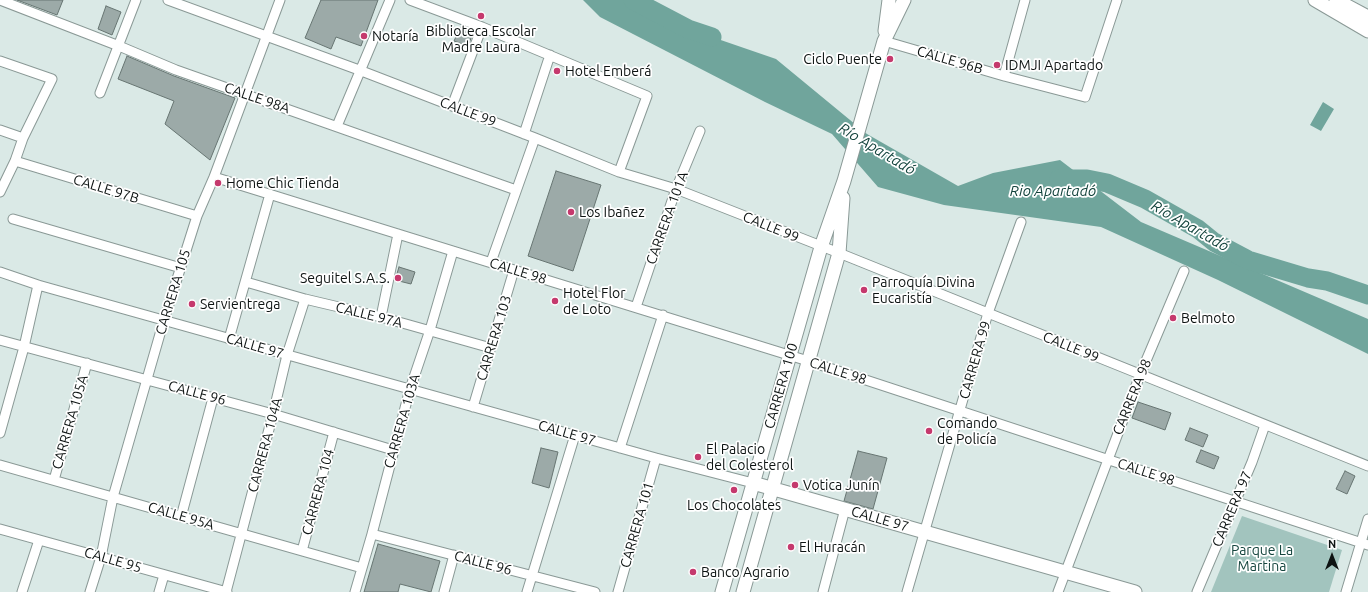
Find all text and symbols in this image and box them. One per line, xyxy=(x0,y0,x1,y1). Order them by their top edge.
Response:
marker: Biblioteca Escolar Madre Laura xyxy=(476,11,486,21)
place label: Biblioteca Escolar Madre Laura xyxy=(426,23,536,56)
place label: Notaría xyxy=(372,28,419,44)
marker: Notaría xyxy=(359,31,369,41)
street label: CALLE 96B xyxy=(915,43,985,77)
place label: Ciclo Puente xyxy=(803,51,882,67)
marker: Ciclo Puente xyxy=(885,54,895,64)
place label: IDMJI Apartado xyxy=(1005,57,1103,73)
marker: IDMJI Apartado xyxy=(992,60,1002,70)
place label: Hotel Emberá xyxy=(565,63,651,79)
marker: Hotel Emberá xyxy=(552,66,562,76)
street label: CALLE 98A xyxy=(222,79,292,117)
street label: CALLE 99 xyxy=(437,94,499,130)
water label: Río Apartadó xyxy=(835,119,919,179)
street label: CARRERA 101A xyxy=(642,169,692,267)
street label: CALLE 97B xyxy=(71,171,141,207)
place label: Home Chic Tienda xyxy=(226,175,339,191)
marker: Home Chic Tienda xyxy=(213,178,223,188)
water label: Rio Apartadó xyxy=(1010,182,1096,200)
water label: Río Apartadó xyxy=(1148,197,1232,255)
place label: Los Ibañez xyxy=(579,204,645,220)
marker: Los Ibañez xyxy=(566,207,576,217)
street label: CALLE 99 xyxy=(740,208,802,246)
street label: CARRERA 105 xyxy=(152,247,194,337)
street label: CALLE 98 xyxy=(487,254,549,288)
place label: Seguitel S.A.S. xyxy=(300,270,390,286)
marker: Seguitel S.A.S. xyxy=(393,273,403,283)
place label: Parroquía Divina Eucaristía xyxy=(872,274,975,306)
place label: Hotel Flor de Loto xyxy=(563,285,626,318)
marker: Parroquía Divina Eucaristía xyxy=(859,285,869,295)
street label: CARRERA 103 xyxy=(473,293,515,383)
place label: Servientrega xyxy=(200,296,280,312)
marker: Hotel Flor de Loto xyxy=(550,296,560,306)
marker: Servientrega xyxy=(187,299,197,309)
street label: CALLE 97A xyxy=(334,299,404,331)
place label: Belmoto xyxy=(1181,310,1235,326)
marker: Belmoto xyxy=(1168,313,1178,323)
street label: CARRERA 99 xyxy=(956,319,994,401)
street label: CALLE 99 xyxy=(1040,328,1102,366)
street label: CALLE 97 xyxy=(224,330,286,362)
street label: CARRERA 100 xyxy=(761,341,801,431)
street label: CALLE 98 xyxy=(807,354,869,388)
street label: CARRERA 98 xyxy=(1109,357,1155,437)
street label: CARRERA 103A xyxy=(380,372,424,470)
street label: CARRERA 105A xyxy=(48,373,92,471)
street label: CALLE 96 xyxy=(166,377,228,409)
street label: CARRERA 104A xyxy=(244,396,286,494)
place label: Comando de Policía xyxy=(937,415,997,448)
street label: CALLE 97 xyxy=(536,417,598,449)
marker: Comando de Policía xyxy=(924,426,934,436)
place label: El Palacio del Colesterol xyxy=(706,441,793,474)
street label: CARRERA 104 xyxy=(298,447,338,537)
marker: El Palacio del Colesterol xyxy=(693,452,703,462)
street label: CALLE 98 xyxy=(1115,455,1177,489)
street label: CARRERA 97 xyxy=(1209,469,1255,549)
place label: Votica Junín xyxy=(803,477,880,493)
street label: CARRERA 101 xyxy=(617,480,657,570)
marker: Votica Junín xyxy=(790,480,800,490)
marker: Los Chocolates xyxy=(729,485,739,495)
place label: Los Chocolates xyxy=(687,497,781,513)
street label: CALLE 95A xyxy=(146,499,216,533)
street label: CALLE 97 xyxy=(849,503,911,535)
north arrow xyxy=(1312,536,1352,576)
text: N xyxy=(1328,538,1336,550)
place label: El Huracán xyxy=(799,539,866,555)
marker: El Huracán xyxy=(786,542,796,552)
park label: Parque La Martina xyxy=(1231,542,1293,574)
street label: CALLE 95 xyxy=(82,544,144,576)
street label: CALLE 96 xyxy=(452,547,514,579)
place label: Banco Agrario xyxy=(701,564,789,580)
marker: Banco Agrario xyxy=(688,567,698,577)

